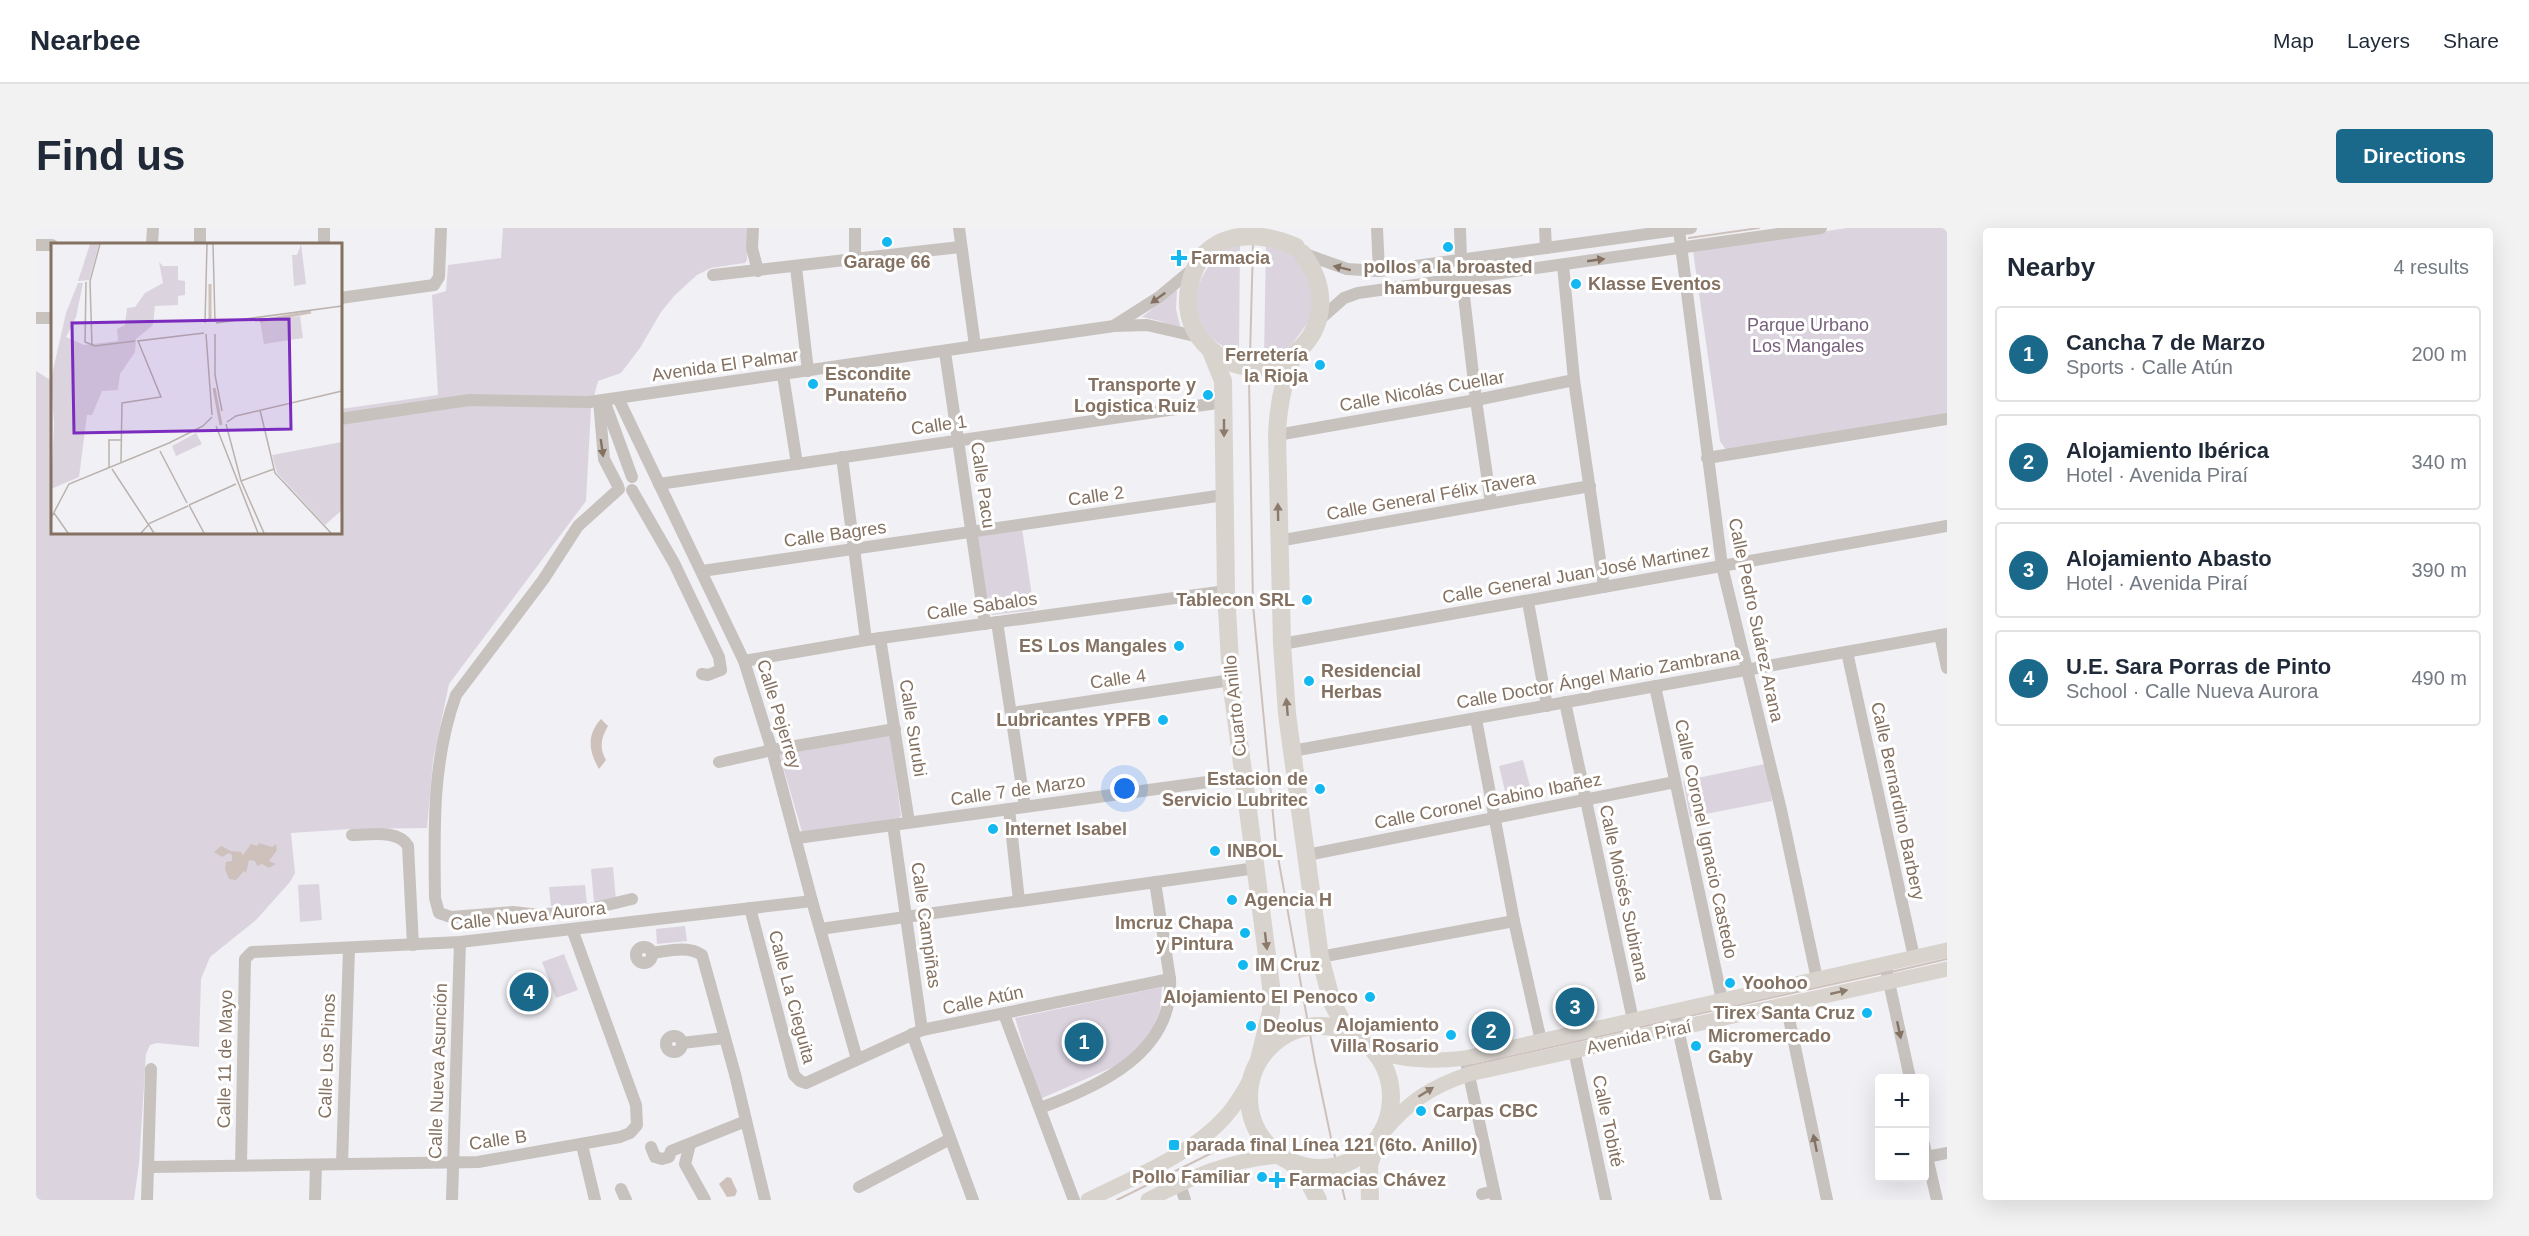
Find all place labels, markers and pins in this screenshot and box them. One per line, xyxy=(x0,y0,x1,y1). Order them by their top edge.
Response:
marker: Garage 66 xyxy=(880,235,894,249)
marker: pollos a la broasted hamburguesas xyxy=(1441,240,1455,254)
place label: Farmacia xyxy=(1191,248,1271,268)
marker: Farmacia xyxy=(1172,251,1186,265)
place label: Garage 66 xyxy=(843,252,931,272)
place label: pollos a la broasted hamburguesas xyxy=(1363,257,1533,298)
place label: Klasse Eventos xyxy=(1588,274,1721,294)
marker: Klasse Eventos xyxy=(1569,277,1583,291)
place label: Ferretería la Rioja xyxy=(1225,345,1309,386)
marker: Ferretería la Rioja xyxy=(1313,358,1327,372)
place label: Escondite Punateño xyxy=(825,364,911,405)
place label: Transporte y Logistica Ruiz xyxy=(1074,375,1196,416)
marker: Escondite Punateño xyxy=(806,377,820,391)
marker: Transporte y Logistica Ruiz xyxy=(1201,388,1215,402)
place label: Tablecon SRL xyxy=(1176,590,1295,610)
marker: Tablecon SRL xyxy=(1300,593,1314,607)
place label: ES Los Mangales xyxy=(1019,636,1167,656)
marker: ES Los Mangales xyxy=(1172,639,1186,653)
place label: Residencial Herbas xyxy=(1321,661,1421,702)
marker: Residencial Herbas xyxy=(1302,674,1316,688)
place label: Lubricantes YPFB xyxy=(996,710,1151,730)
marker: Lubricantes YPFB xyxy=(1156,713,1170,727)
place label: Estacion de Servicio Lubritec xyxy=(1162,769,1308,810)
marker: Estacion de Servicio Lubritec xyxy=(1313,782,1327,796)
place label: Internet Isabel xyxy=(1005,819,1127,839)
marker: Internet Isabel xyxy=(986,822,1000,836)
place label: INBOL xyxy=(1227,841,1283,861)
marker: INBOL xyxy=(1208,844,1222,858)
place label: Agencia H xyxy=(1244,890,1332,910)
marker: Agencia H xyxy=(1225,893,1239,907)
place label: Imcruz Chapa y Pintura xyxy=(1115,913,1234,954)
marker: Imcruz Chapa y Pintura xyxy=(1238,926,1252,940)
place label: IM Cruz xyxy=(1255,955,1320,975)
marker: IM Cruz xyxy=(1236,958,1250,972)
pin: 4 xyxy=(510,970,548,1014)
place label: Yoohoo xyxy=(1742,973,1808,993)
marker: Yoohoo xyxy=(1723,976,1737,990)
pin: 3 xyxy=(1556,984,1594,1030)
place label: Alojamiento El Penoco xyxy=(1163,987,1358,1007)
marker: Alojamiento El Penoco xyxy=(1363,990,1377,1004)
place label: Tirex Santa Cruz xyxy=(1713,1003,1855,1023)
marker: Tirex Santa Cruz xyxy=(1860,1006,1874,1020)
pin: 2 xyxy=(1472,1008,1510,1054)
place label: Alojamiento Villa Rosario xyxy=(1330,1015,1439,1056)
place label: Deolus xyxy=(1263,1016,1323,1036)
marker: Deolus xyxy=(1244,1019,1258,1033)
pin: 1 xyxy=(1064,1020,1104,1064)
place label: Micromercado Gaby xyxy=(1708,1026,1831,1067)
marker: Alojamiento Villa Rosario xyxy=(1444,1028,1458,1042)
marker: Micromercado Gaby xyxy=(1689,1039,1703,1053)
place label: Carpas CBC xyxy=(1433,1101,1538,1121)
marker: Carpas CBC xyxy=(1414,1104,1428,1118)
place label: parada final Línea 121 (6to. Anillo) xyxy=(1186,1135,1477,1155)
marker: parada final Línea 121 (6to. Anillo) xyxy=(1167,1138,1181,1152)
place label: Pollo Familiar xyxy=(1132,1167,1250,1187)
marker: Pollo Familiar xyxy=(1255,1170,1269,1184)
place label: Farmacias Chávez xyxy=(1289,1170,1446,1190)
marker: Farmacias Chávez xyxy=(1270,1173,1284,1187)

